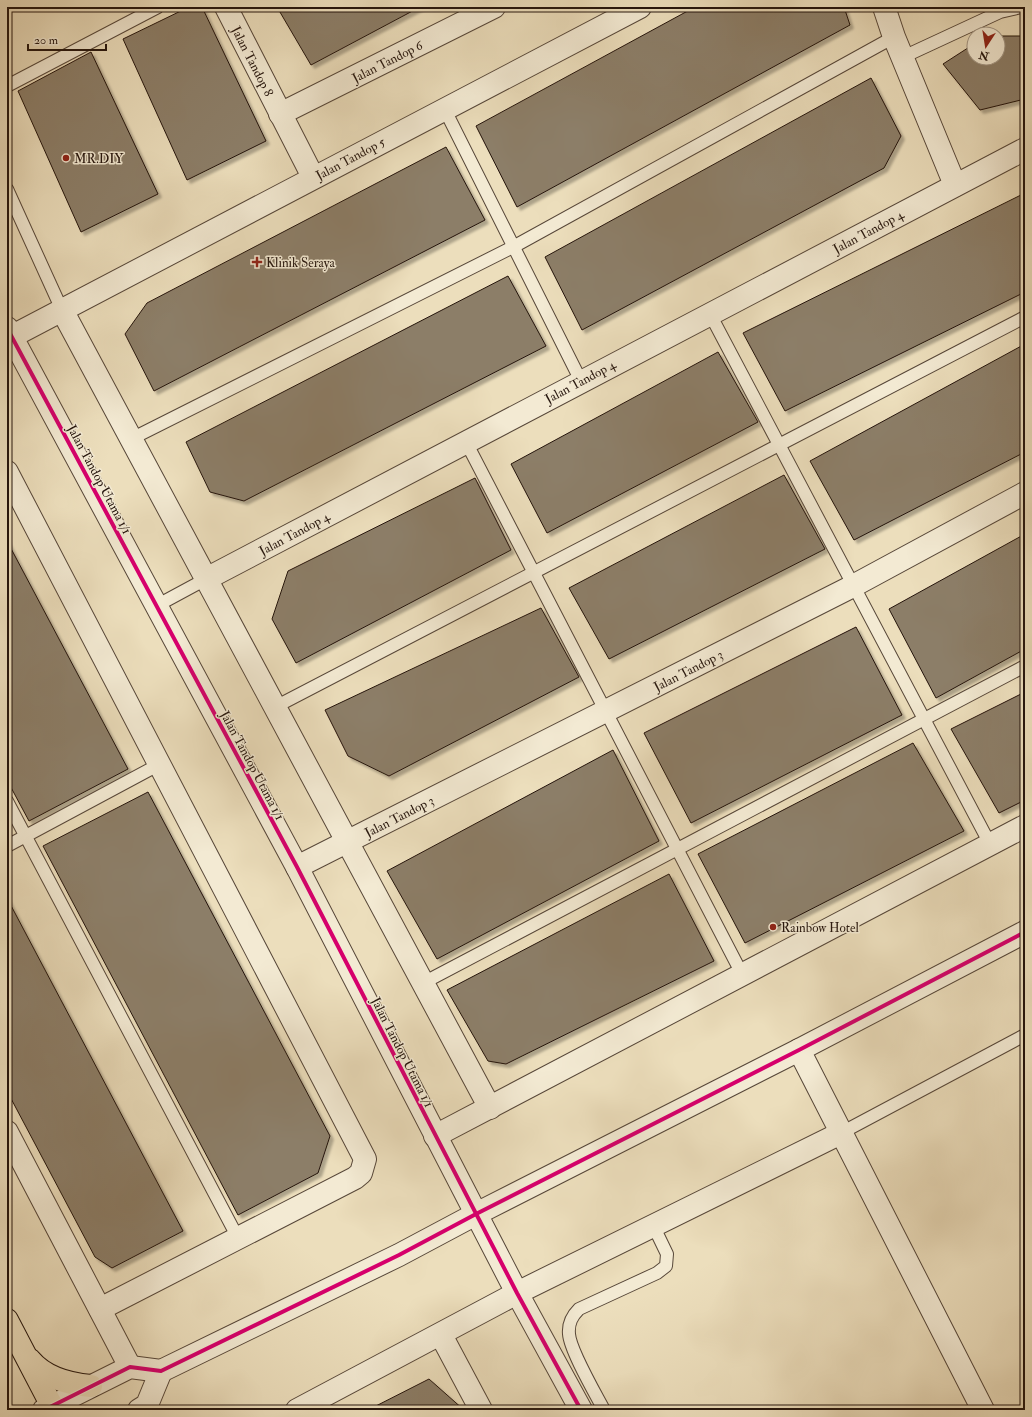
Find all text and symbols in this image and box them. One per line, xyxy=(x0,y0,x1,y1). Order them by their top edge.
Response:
street label: Jalan Tandop 8 xyxy=(226,23,277,100)
scale bar xyxy=(28,26,106,52)
north arrow xyxy=(966,26,1006,66)
text: 20 m xyxy=(34,33,59,48)
street label: Jalan Tandop 6 xyxy=(349,37,427,88)
text: N xyxy=(977,48,991,63)
street label: Jalan Tandop 5 xyxy=(312,134,389,185)
place label: MR.DIY xyxy=(74,151,124,167)
marker: MR.DIY xyxy=(61,153,71,163)
street label: Jalan Tandop 4 xyxy=(830,206,908,259)
place label: Klinik Seraya xyxy=(266,255,335,272)
marker: Klinik Seraya xyxy=(251,256,263,268)
street label: Jalan Tandop 4 xyxy=(542,356,620,409)
street label: Jalan Tandop Utama 1/1 xyxy=(62,421,135,538)
street label: Jalan Tandop 4 xyxy=(256,508,334,561)
street label: Jalan Tandop 3 xyxy=(650,647,726,697)
street label: Jalan Tandop Utama 1/1 xyxy=(215,707,288,824)
street label: Jalan Tandop 3 xyxy=(361,793,437,843)
place label: Rainbow Hotel xyxy=(781,920,859,936)
marker: Rainbow Hotel xyxy=(768,922,778,932)
street label: Jalan Tandop Utama 1/1 xyxy=(366,994,437,1111)

